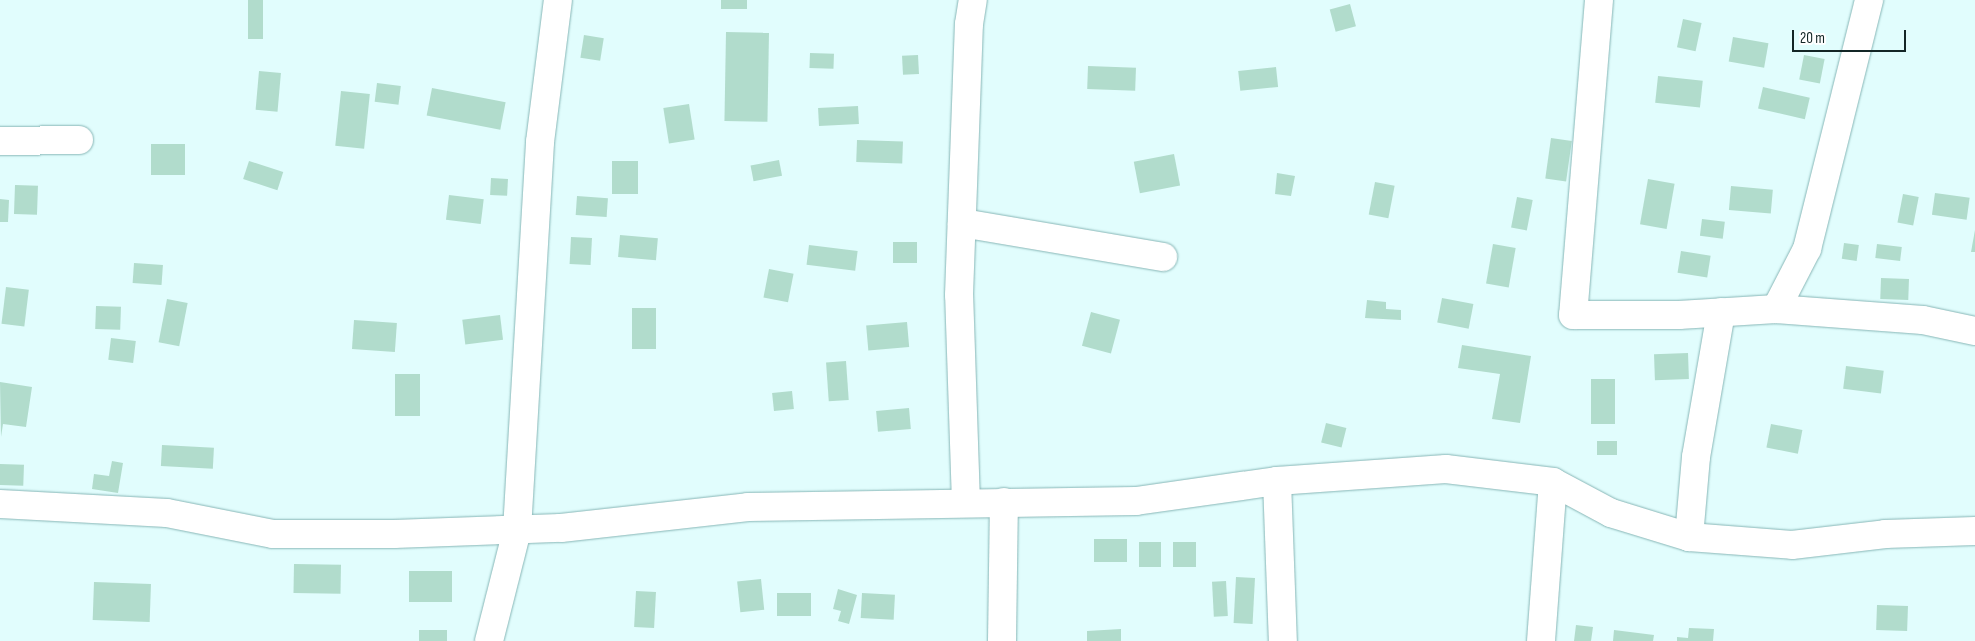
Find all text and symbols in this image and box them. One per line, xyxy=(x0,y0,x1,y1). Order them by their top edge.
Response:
scale bar xyxy=(1795,20,1909,52)
text: 20 m xyxy=(1800,29,1825,48)

